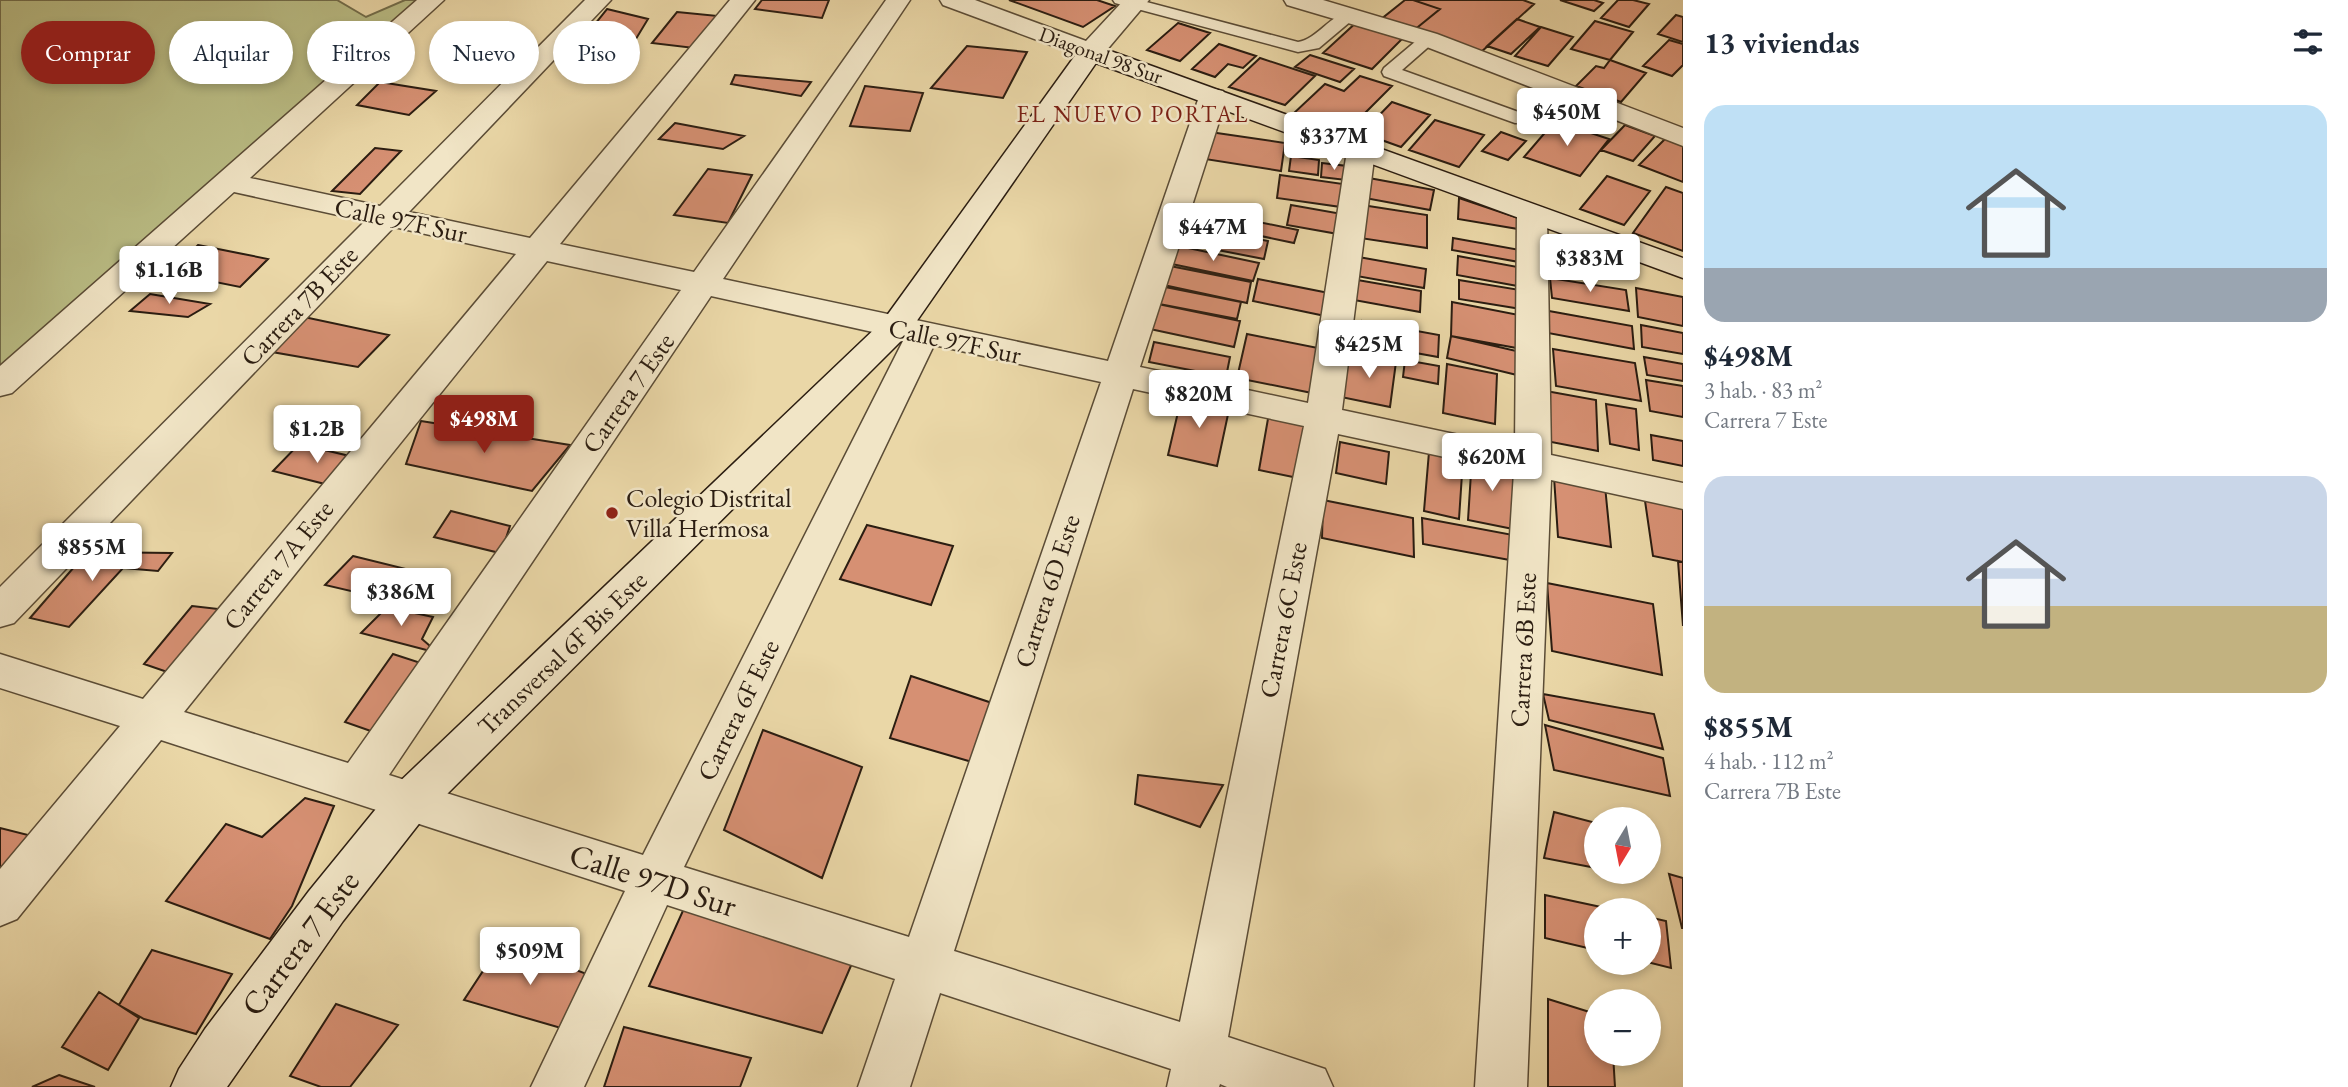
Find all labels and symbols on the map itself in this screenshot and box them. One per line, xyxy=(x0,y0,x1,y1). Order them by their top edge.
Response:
street label: Diagonal 98 Sur xyxy=(1035,20,1167,90)
pin: $450M xyxy=(1518,88,1616,148)
district label: EL NUEVO PORTAL xyxy=(1016,99,1250,129)
pin: $337M xyxy=(1285,113,1383,172)
street label: Calle 97F Sur xyxy=(332,189,471,251)
pin: $447M xyxy=(1164,204,1262,263)
pin: $383M xyxy=(1541,234,1639,294)
street label: Carrera 7B Este xyxy=(233,238,365,374)
pin: $1.16B xyxy=(112,246,226,306)
street label: Calle 97F Sur xyxy=(886,310,1025,372)
pin: $425M xyxy=(1320,320,1418,380)
street label: Carrera 7 Este xyxy=(574,326,682,460)
pin: $820M xyxy=(1150,370,1248,430)
pin: $498M xyxy=(435,396,533,455)
pin: $1.2B xyxy=(268,406,366,465)
pin: $620M xyxy=(1443,434,1541,493)
place label: Colegio Distrital Villa Hermosa xyxy=(626,481,791,545)
street label: Carrera 7A Este xyxy=(215,493,341,637)
marker: Colegio Distrital Villa Hermosa xyxy=(604,505,620,521)
street label: Carrera 6D Este xyxy=(1006,510,1088,672)
pin: $855M xyxy=(43,524,141,583)
street label: Carrera 6C Este xyxy=(1251,539,1315,701)
street label: Transversal 6F Bis Este xyxy=(470,563,654,743)
pin: $386M xyxy=(352,568,450,628)
street label: Carrera 6B Este xyxy=(1502,572,1544,728)
street label: Carrera 6F Este xyxy=(689,634,787,786)
north arrow xyxy=(1584,807,1661,884)
street label: Calle 97D Sur xyxy=(564,833,742,927)
street label: Carrera 7 Este xyxy=(232,862,368,1024)
pin: $509M xyxy=(481,928,579,987)

